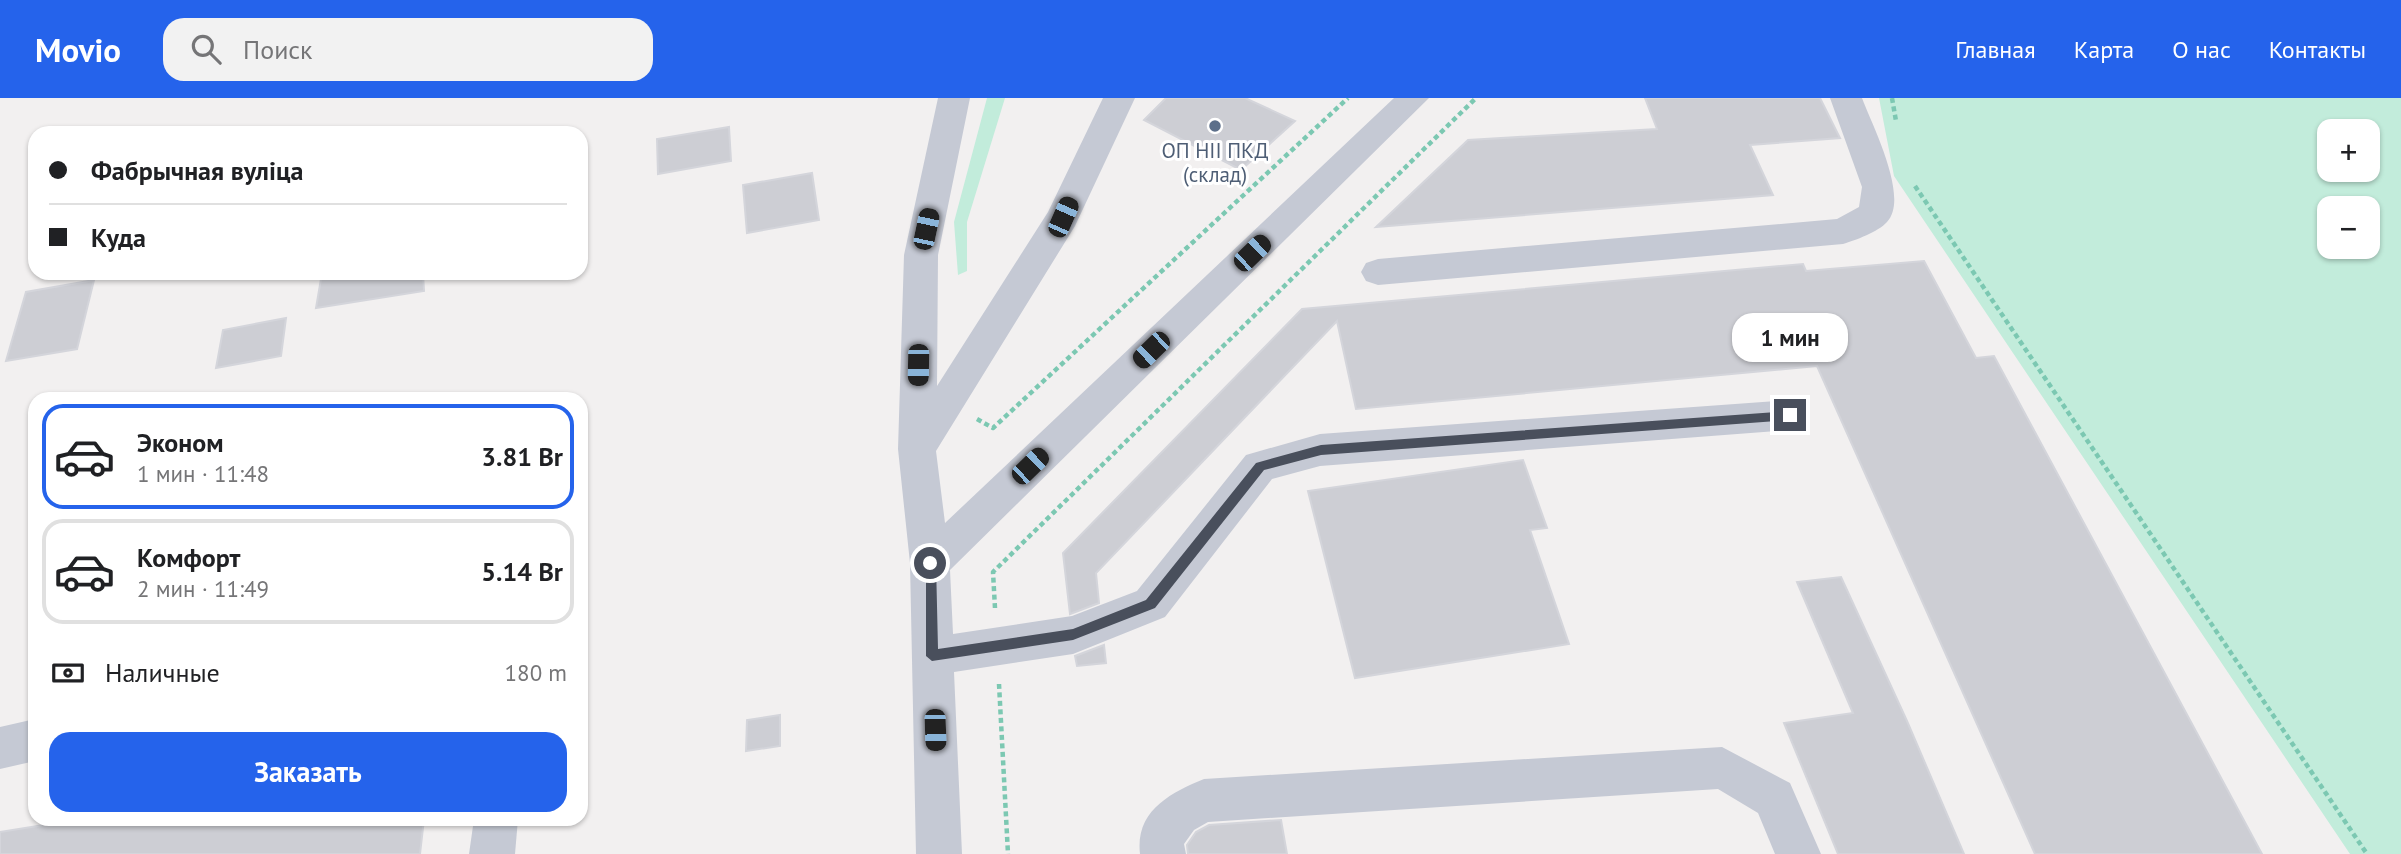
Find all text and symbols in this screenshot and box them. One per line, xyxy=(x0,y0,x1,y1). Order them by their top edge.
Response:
search box xyxy=(163,18,653,81)
text: Movio xyxy=(35,28,121,71)
icon: search xyxy=(187,30,225,68)
text: Поиск xyxy=(243,33,313,66)
text: Главная xyxy=(1955,34,2036,65)
text: Карта xyxy=(2074,34,2134,65)
text: О нас xyxy=(2172,34,2231,65)
text: Контакты xyxy=(2269,34,2366,65)
marker: ОП НII ПКД (склад) xyxy=(1207,118,1223,134)
map controls xyxy=(2317,119,2380,259)
button: + xyxy=(2317,119,2380,182)
place label: ОП НII ПКД (склад) xyxy=(1161,137,1269,188)
text: Фабрычная вуліца xyxy=(91,154,303,187)
car xyxy=(1045,194,1082,240)
button: − xyxy=(2317,196,2380,259)
car xyxy=(912,206,941,252)
text: Куда xyxy=(91,221,146,254)
car xyxy=(1230,231,1275,275)
callout: 1 мин xyxy=(1732,314,1848,362)
text: 1 мин xyxy=(1760,323,1820,352)
car xyxy=(1129,328,1174,372)
car xyxy=(908,344,929,386)
route end xyxy=(1774,399,1806,431)
icon: car xyxy=(53,425,116,488)
text: Эконом xyxy=(137,426,224,459)
text: 3.81 Br xyxy=(481,440,563,473)
car xyxy=(1008,444,1053,488)
text: 1 мин · 11:48 xyxy=(137,459,269,488)
icon: car xyxy=(53,540,116,603)
text: Комфорт xyxy=(137,541,240,574)
route start xyxy=(914,547,946,579)
text: 5.14 Br xyxy=(481,555,563,588)
text: 2 мин · 11:49 xyxy=(137,574,269,603)
icon: cash xyxy=(49,654,87,692)
text: Наличные xyxy=(105,656,220,689)
text: 180 m xyxy=(505,658,567,687)
car xyxy=(924,709,947,751)
button: Заказать xyxy=(49,732,567,812)

